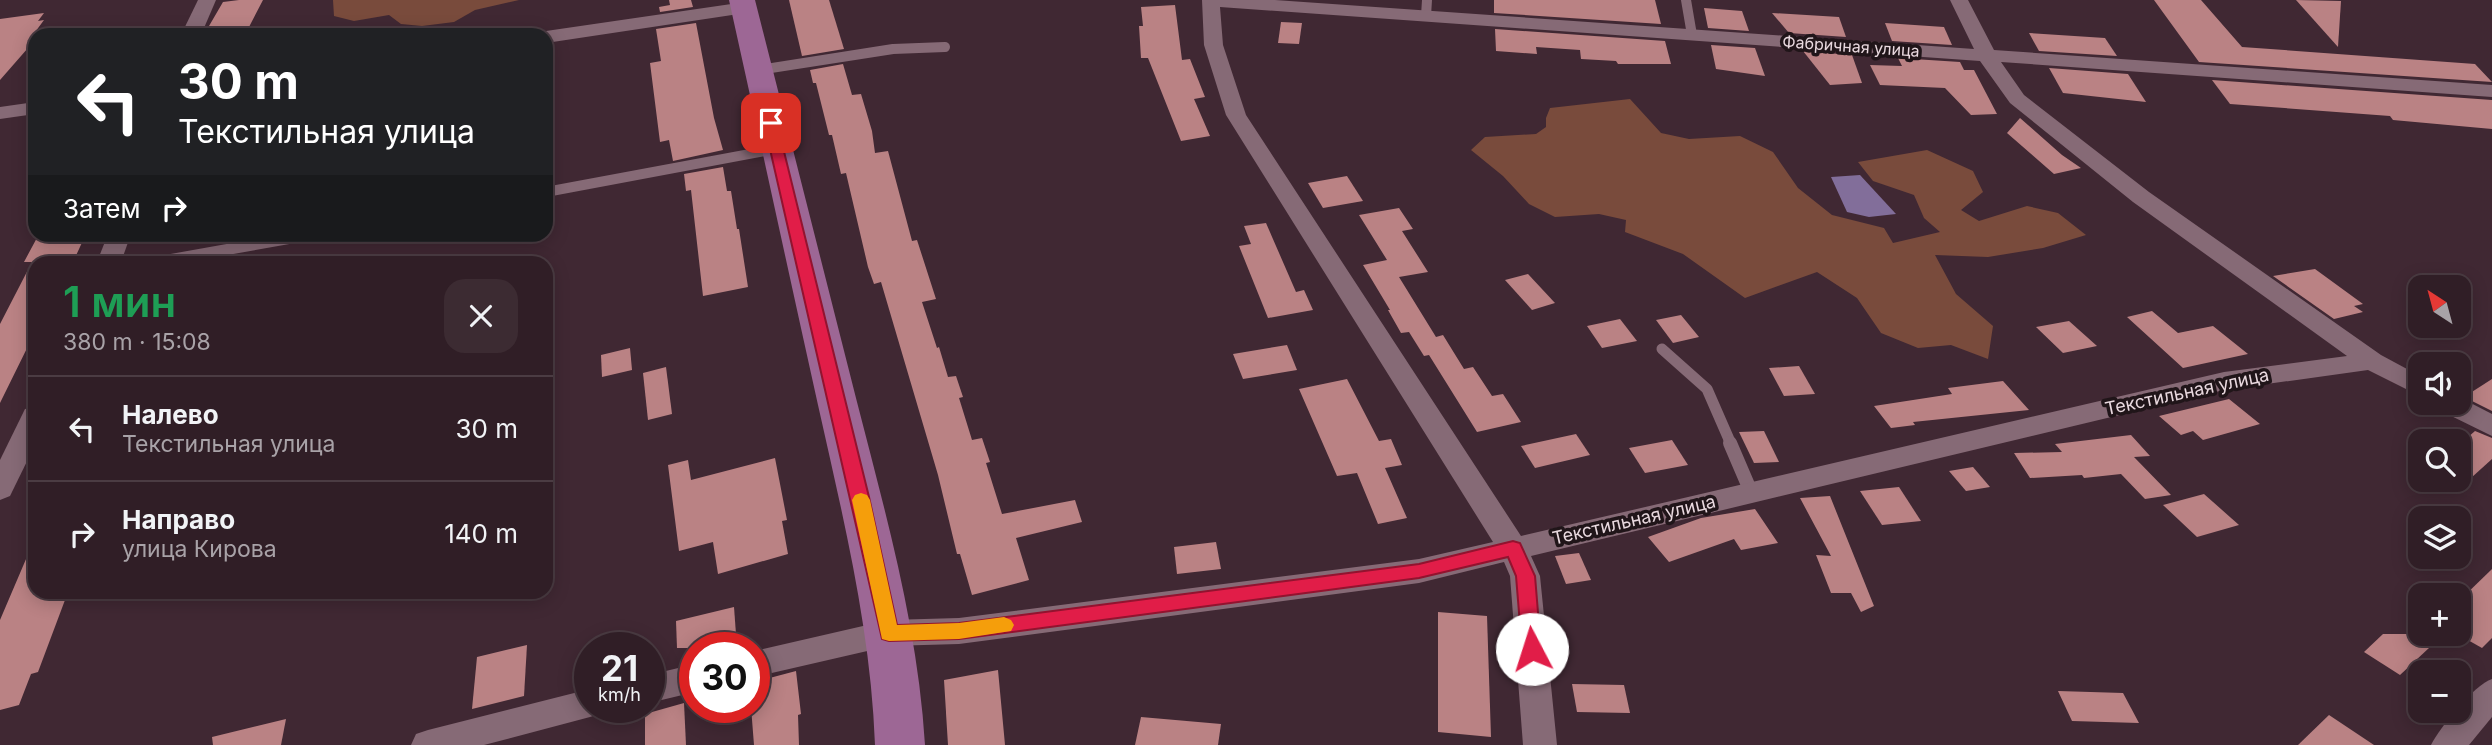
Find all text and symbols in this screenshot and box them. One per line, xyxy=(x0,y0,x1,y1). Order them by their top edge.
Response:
street label: Фабричная улица xyxy=(1782,31,1920,61)
text: 30 m xyxy=(178,52,299,111)
icon: left xyxy=(63,56,154,147)
pin xyxy=(741,93,801,153)
icon: arrive xyxy=(752,104,790,142)
text: Текстильная улица xyxy=(178,112,475,151)
icon: right xyxy=(155,189,193,227)
text: Затем xyxy=(63,193,141,224)
north arrow xyxy=(2408,275,2471,338)
map controls xyxy=(2408,275,2471,723)
text: 1 мин xyxy=(63,276,176,327)
button: close xyxy=(444,279,518,353)
text: 380 m · 15:08 xyxy=(63,328,211,356)
button: sound xyxy=(2408,352,2471,415)
street label: Текстильная улица xyxy=(2103,364,2271,419)
text: Налево xyxy=(122,399,219,430)
icon: left xyxy=(63,410,101,448)
text: 30 m xyxy=(455,413,518,444)
button: search xyxy=(2408,429,2471,492)
text: Текстильная улица xyxy=(122,430,335,458)
street label: Текстильная улица xyxy=(1550,490,1718,549)
text: Направо xyxy=(122,504,235,535)
button: layers xyxy=(2408,506,2471,569)
icon: right xyxy=(63,515,101,553)
text: 140 m xyxy=(444,518,518,549)
text: улица Кирова xyxy=(122,535,277,563)
button: + xyxy=(2408,583,2471,646)
position arrow xyxy=(1495,612,1569,686)
speed limit sign: 30 xyxy=(679,632,770,723)
text: 21 xyxy=(601,647,638,689)
button: − xyxy=(2408,660,2471,723)
text: km/h xyxy=(598,684,641,705)

